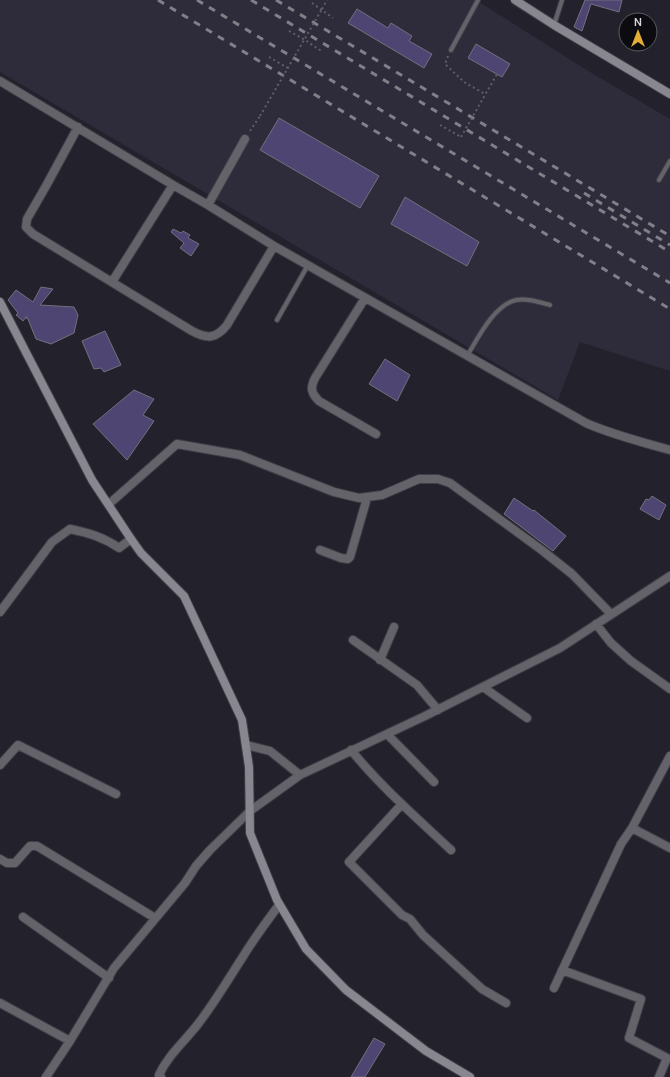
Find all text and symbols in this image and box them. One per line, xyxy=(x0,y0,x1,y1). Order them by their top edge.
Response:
north arrow xyxy=(618,12,658,52)
text: N xyxy=(634,14,642,29)

